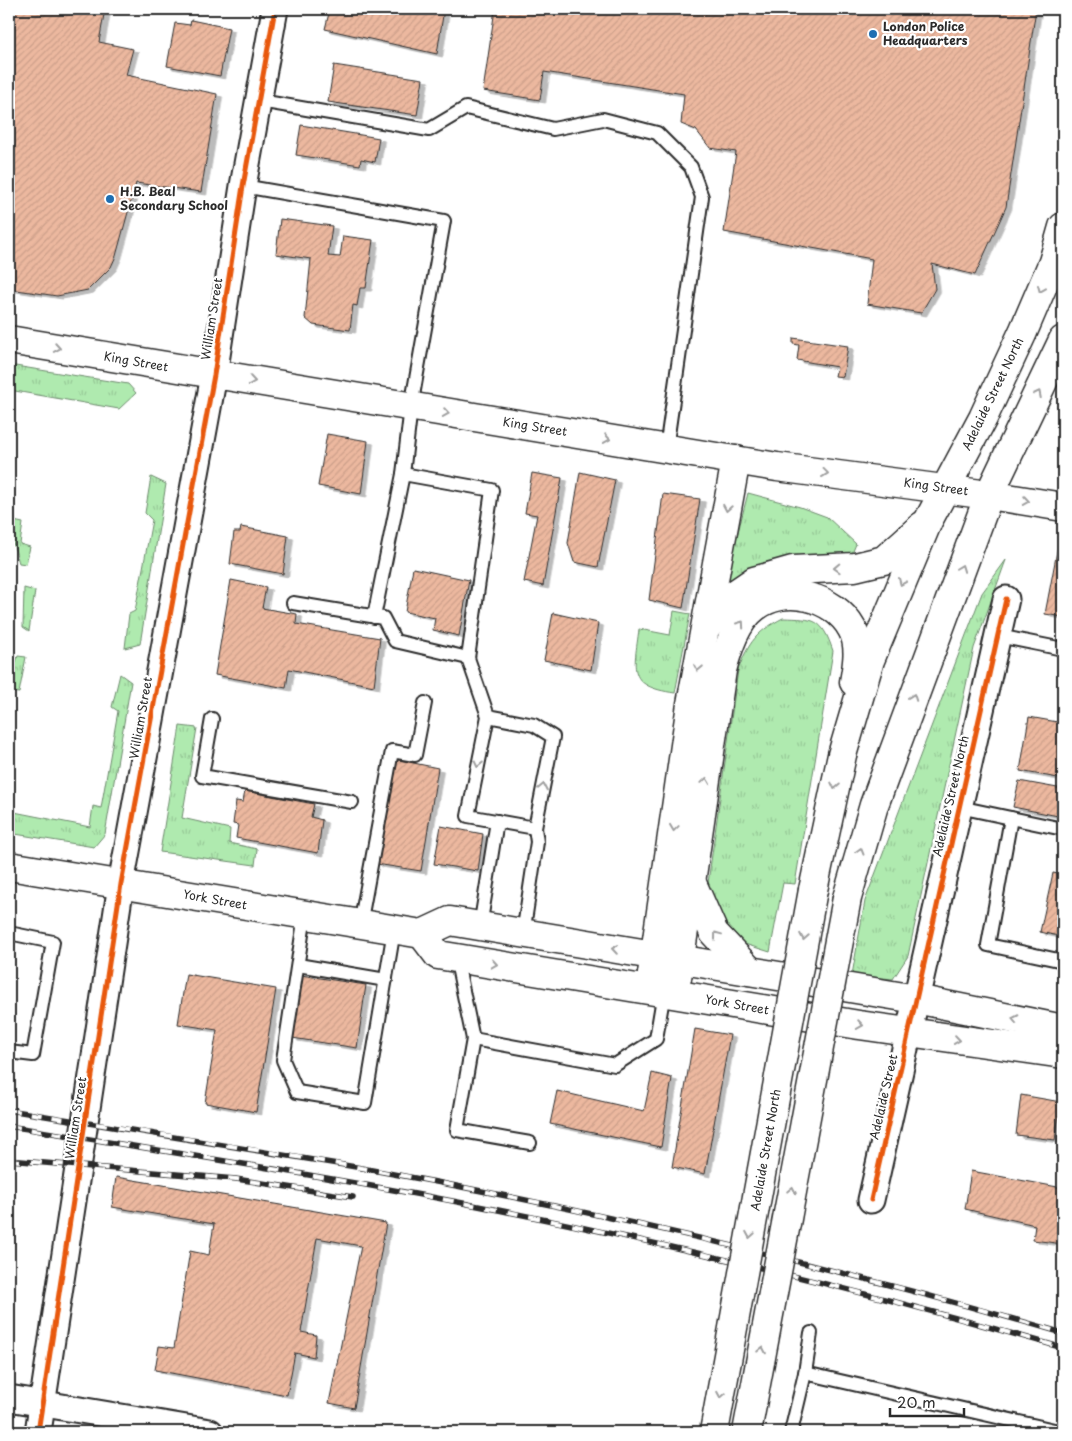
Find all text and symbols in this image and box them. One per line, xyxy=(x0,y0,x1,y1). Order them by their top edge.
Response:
place label: London Police Headquarters xyxy=(883,17,968,49)
marker: London Police Headquarters xyxy=(867,28,879,40)
place label: H.B. Beal Secondary School xyxy=(120,182,228,214)
marker: H.B. Beal Secondary School xyxy=(104,193,116,205)
street label: William Street xyxy=(196,276,226,361)
one-way arrow xyxy=(1037,284,1048,293)
street label: Adelaide Street North xyxy=(957,334,1027,453)
one-way arrow xyxy=(52,343,61,353)
street label: King Street xyxy=(103,347,170,376)
one-way arrow xyxy=(247,376,256,386)
one-way arrow xyxy=(1032,390,1042,399)
one-way arrow xyxy=(443,407,451,418)
street label: King Street xyxy=(502,412,569,440)
one-way arrow xyxy=(602,434,611,444)
one-way arrow xyxy=(821,467,829,478)
street label: King Street xyxy=(903,473,970,499)
one-way arrow xyxy=(1022,495,1031,505)
one-way arrow xyxy=(723,504,733,512)
one-way arrow xyxy=(832,563,840,573)
one-way arrow xyxy=(955,564,965,573)
one-way arrow xyxy=(898,577,909,586)
one-way arrow xyxy=(735,620,744,630)
one-way arrow xyxy=(693,663,704,672)
street label: William Street xyxy=(124,675,156,760)
one-way arrow xyxy=(907,693,917,702)
street label: Adelaide Street North xyxy=(927,733,973,858)
one-way arrow xyxy=(473,760,484,769)
one-way arrow xyxy=(700,776,711,784)
one-way arrow xyxy=(537,782,548,791)
one-way arrow xyxy=(830,782,841,790)
one-way arrow xyxy=(669,825,680,833)
one-way arrow xyxy=(854,846,865,855)
street label: York Street xyxy=(182,885,249,913)
one-way arrow xyxy=(714,931,723,941)
one-way arrow xyxy=(800,933,810,942)
one-way arrow xyxy=(610,945,619,955)
one-way arrow xyxy=(490,958,499,968)
street label: York Street xyxy=(704,990,771,1018)
one-way arrow xyxy=(1011,1014,1020,1025)
one-way arrow xyxy=(855,1020,864,1030)
one-way arrow xyxy=(954,1034,962,1045)
street label: Adelaide Street xyxy=(864,1052,902,1141)
street label: William Street xyxy=(60,1075,90,1160)
street label: Adelaide Street North xyxy=(745,1087,785,1212)
one-way arrow xyxy=(787,1186,797,1195)
one-way arrow xyxy=(745,1231,756,1239)
one-way arrow xyxy=(757,1346,767,1354)
scale bar xyxy=(890,1386,963,1418)
one-way arrow xyxy=(716,1390,726,1399)
text: 20 m xyxy=(897,1390,936,1413)

